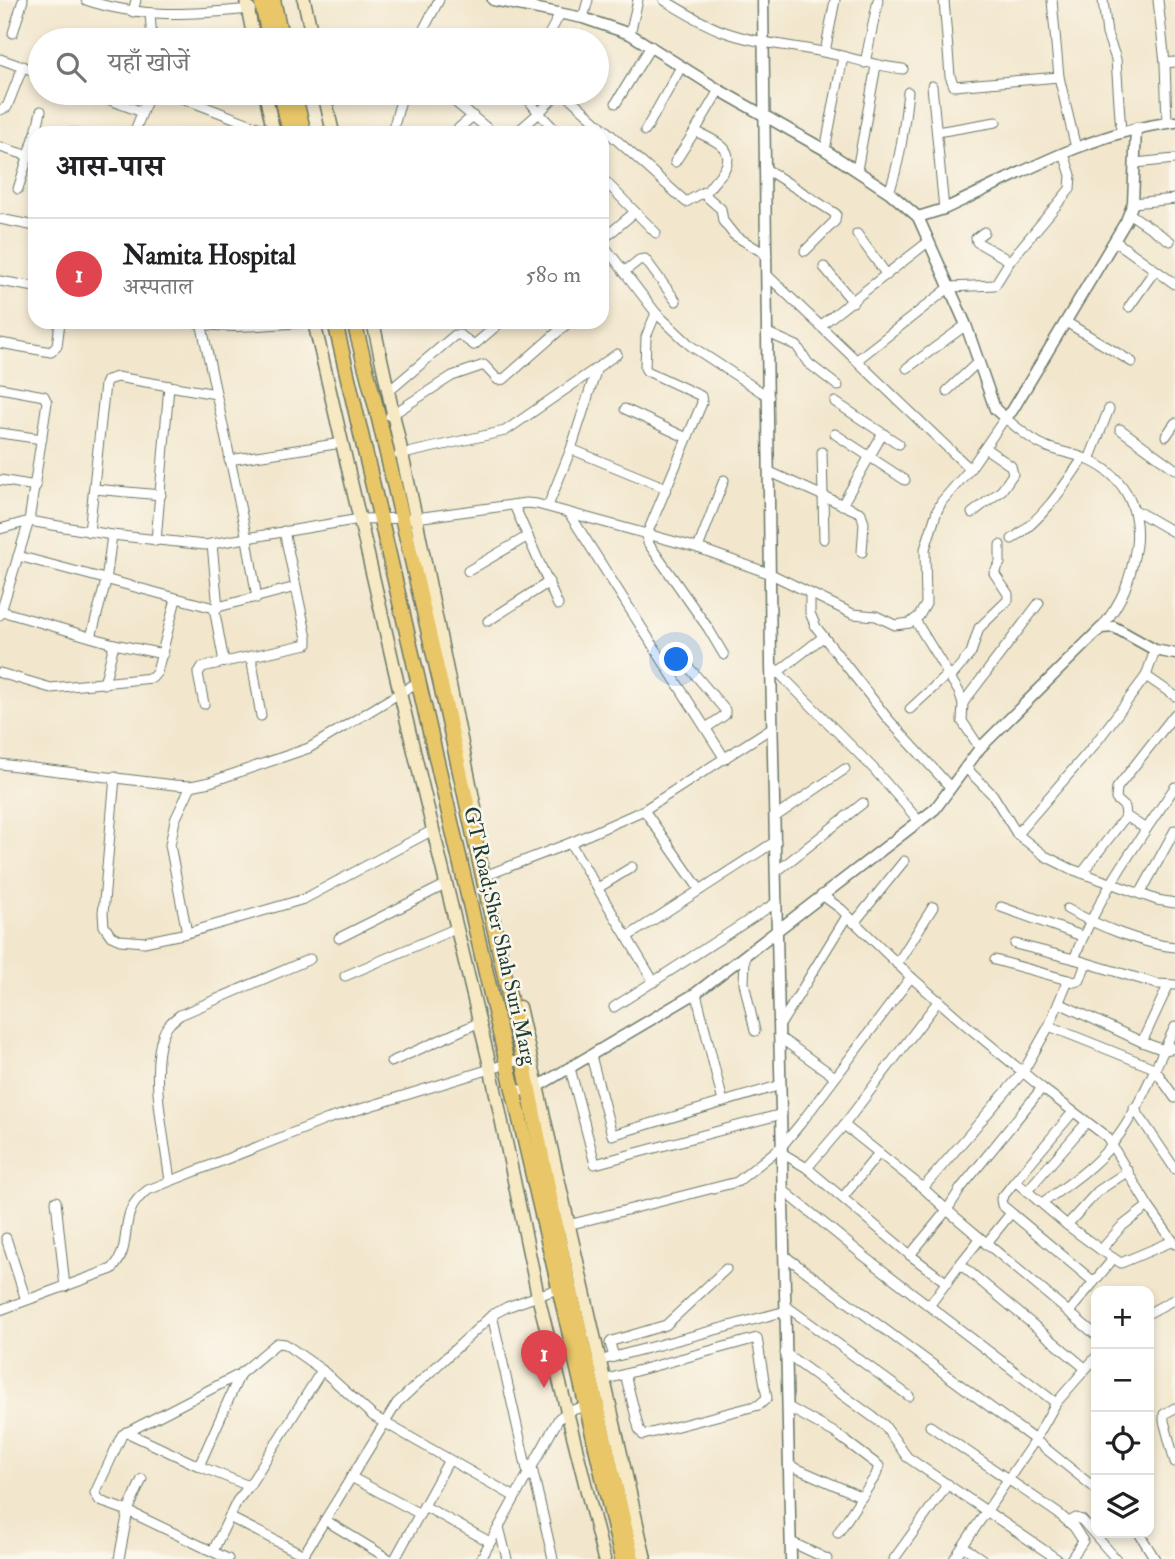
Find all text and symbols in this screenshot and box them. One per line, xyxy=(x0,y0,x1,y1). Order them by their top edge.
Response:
search box xyxy=(28,28,609,105)
text: यहाँ खोजें xyxy=(108,47,190,79)
icon: search xyxy=(52,48,90,86)
text: आस-पास xyxy=(56,148,164,185)
text: Namita Hospital xyxy=(123,240,296,272)
text: 1 xyxy=(75,260,83,289)
text: 580 m xyxy=(526,260,581,289)
text: अस्पताल xyxy=(123,272,193,301)
your location xyxy=(659,642,693,676)
street label: GT Road;Sher Shah Suri Marg xyxy=(457,804,543,1069)
map controls xyxy=(1091,1286,1154,1538)
button: + xyxy=(1091,1286,1154,1349)
pin: 1 xyxy=(521,1330,567,1388)
button: − xyxy=(1091,1349,1154,1412)
button: locate xyxy=(1091,1412,1154,1475)
button: layers xyxy=(1091,1475,1154,1538)

